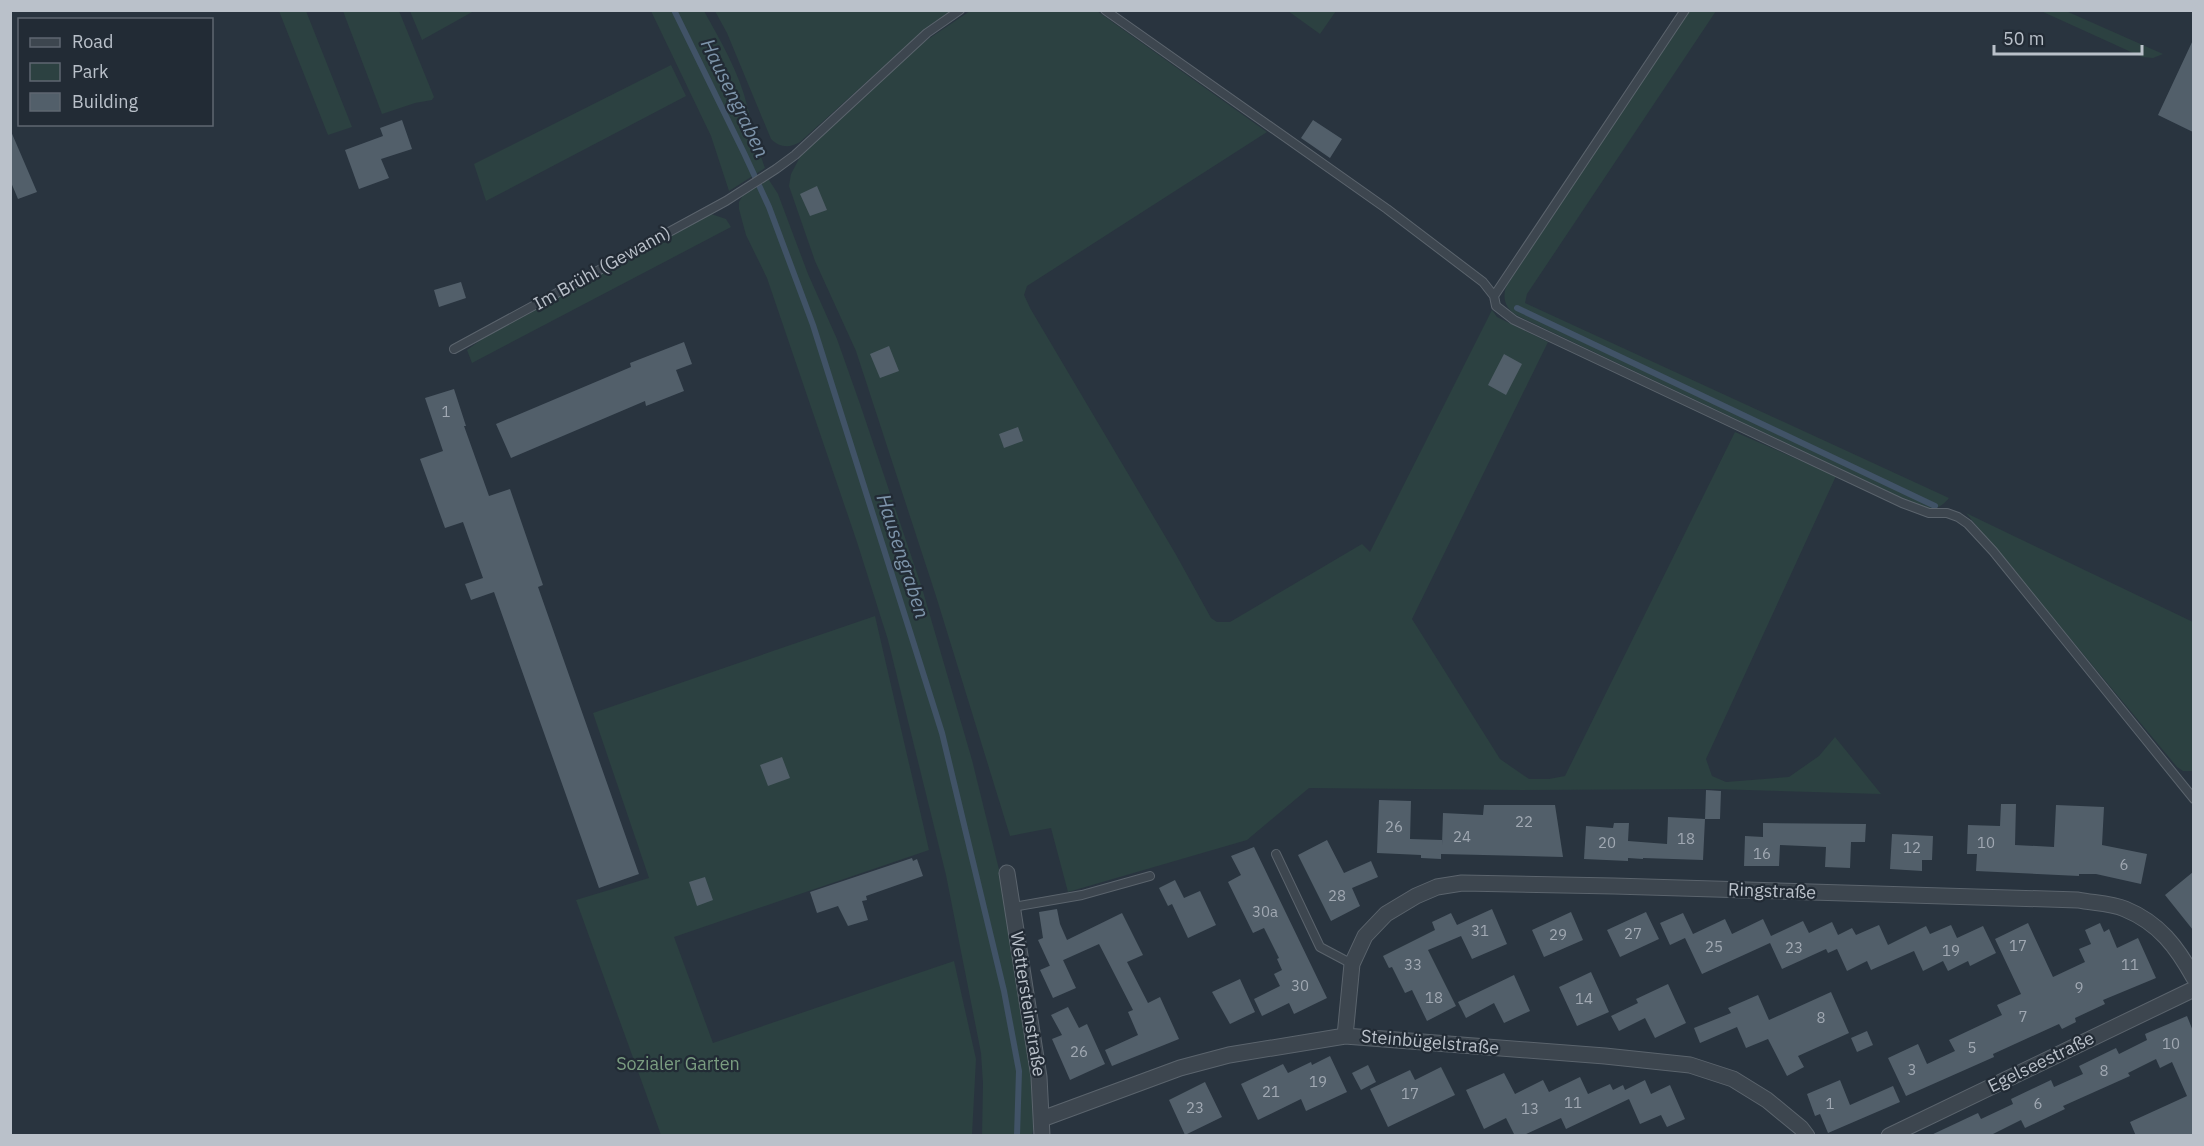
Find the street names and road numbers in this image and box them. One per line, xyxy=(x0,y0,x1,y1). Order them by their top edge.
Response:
street label: Im Brühl (Gewann) xyxy=(529,220,674,315)
street label: Ringstraße xyxy=(1728,877,1817,904)
street label: Wettersteinstraße xyxy=(1006,930,1051,1078)
street label: Steinbügelstraße xyxy=(1360,1024,1500,1059)
street label: Egelseestraße xyxy=(1984,1026,2098,1097)

